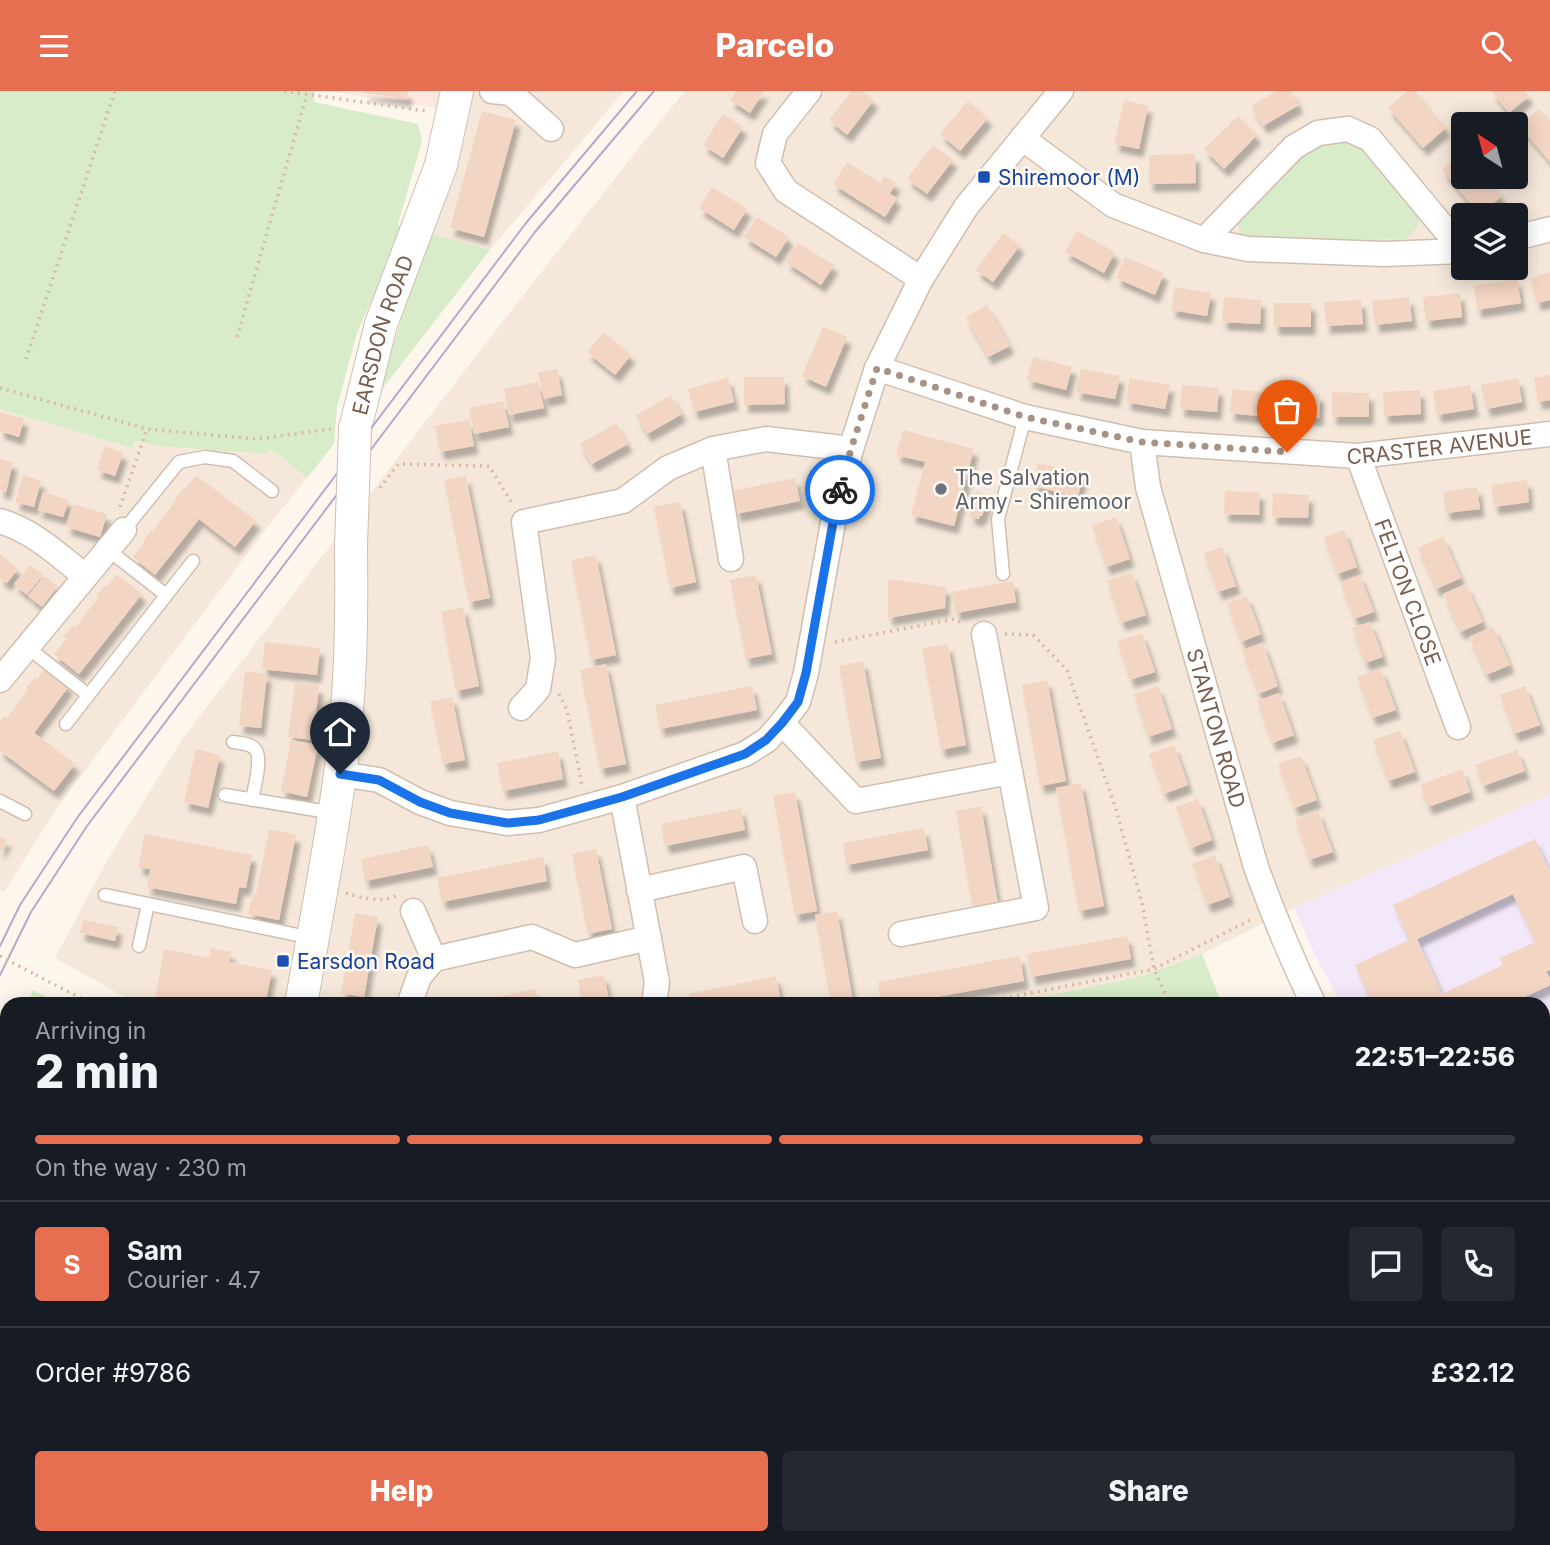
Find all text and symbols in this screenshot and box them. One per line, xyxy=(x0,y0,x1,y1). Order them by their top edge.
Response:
text: Parcelo xyxy=(716,26,834,65)
icon: menu xyxy=(35,27,73,65)
icon: search xyxy=(1477,27,1515,65)
north arrow xyxy=(1451,112,1528,189)
map controls xyxy=(1451,112,1528,280)
place label: Shiremoor (M) xyxy=(998,165,1140,190)
marker: Shiremoor (M) xyxy=(976,169,992,185)
button: layers xyxy=(1451,203,1528,280)
street label: EARSDON ROAD xyxy=(347,252,418,417)
pin xyxy=(1257,380,1317,452)
icon: bag xyxy=(1268,391,1306,429)
street label: CRASTER AVENUE xyxy=(1346,424,1534,469)
courier xyxy=(805,455,875,525)
place label: The Salvation Army - Shiremoor xyxy=(955,465,1131,514)
icon: bike xyxy=(821,471,859,509)
marker: The Salvation Army - Shiremoor xyxy=(933,481,949,497)
street label: FELTON CLOSE xyxy=(1370,515,1447,669)
street label: STANTON ROAD xyxy=(1182,645,1251,811)
pin xyxy=(310,702,370,774)
icon: home xyxy=(321,713,359,751)
place label: Earsdon Road xyxy=(297,949,435,974)
marker: Earsdon Road xyxy=(275,953,291,969)
text: Arriving in xyxy=(35,1017,146,1045)
text: 22:51–22:56 xyxy=(1355,1041,1515,1072)
text: 2 min xyxy=(35,1043,159,1099)
text: On the way · 230 m xyxy=(35,1154,247,1182)
button: chat xyxy=(1349,1227,1423,1301)
button: phone xyxy=(1441,1227,1515,1301)
text: Sam xyxy=(127,1235,183,1266)
text: S xyxy=(63,1249,81,1280)
text: Courier · 4.7 xyxy=(127,1266,261,1294)
text: Order #9786 xyxy=(35,1357,191,1388)
text: £32.12 xyxy=(1431,1357,1515,1388)
button: Help xyxy=(35,1451,768,1531)
button: Share xyxy=(782,1451,1515,1531)

